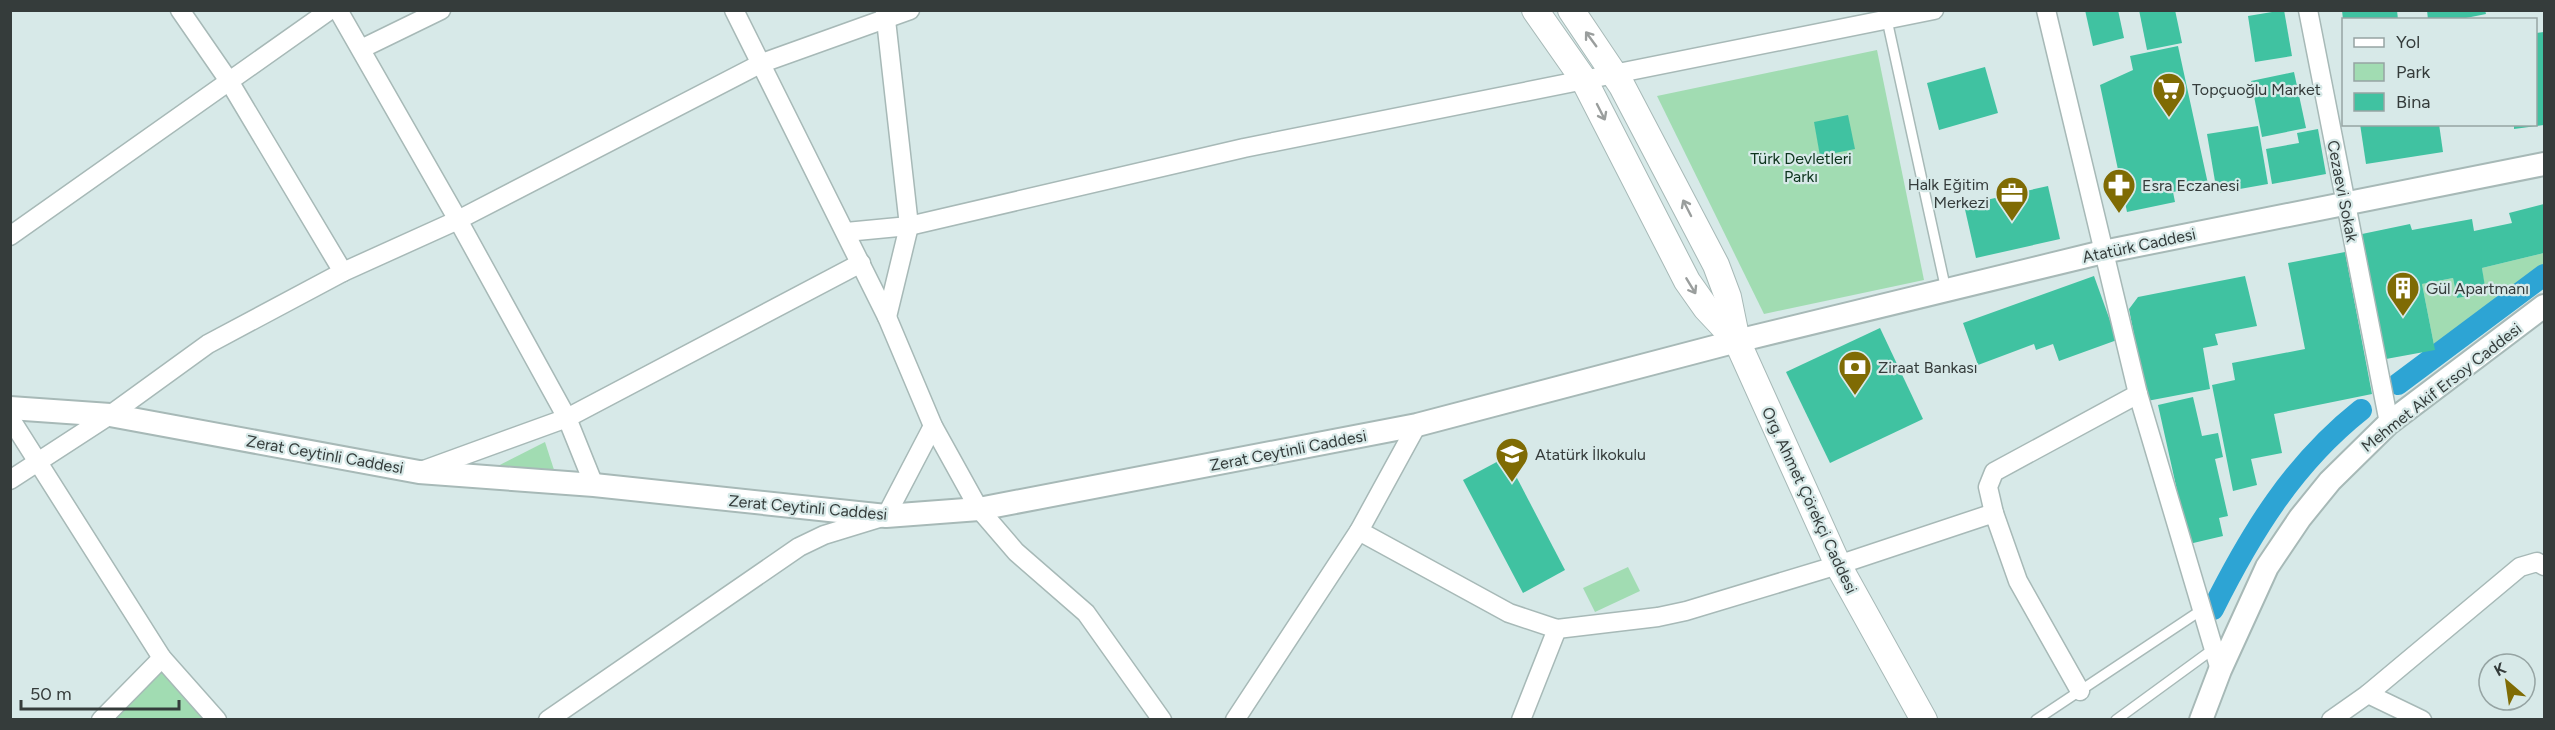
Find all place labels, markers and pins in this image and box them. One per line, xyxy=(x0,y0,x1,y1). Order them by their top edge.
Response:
supermarket icon: Topçuoğlu Market xyxy=(2151,71,2187,118)
place label: Topçuoğlu Market xyxy=(2192,80,2321,99)
pharmacy icon: Esra Eczanesi xyxy=(2101,167,2137,214)
place label: Halk Eğitim Merkezi xyxy=(1908,175,1989,212)
office icon: Halk Eğitim Merkezi xyxy=(1994,175,2030,222)
place label: Esra Eczanesi xyxy=(2142,176,2239,195)
building icon: Gül Apartmanı xyxy=(2385,270,2421,317)
place label: Gül Apartmanı xyxy=(2426,279,2529,298)
bank icon: Ziraat Bankası xyxy=(1837,349,1873,396)
place label: Ziraat Bankası xyxy=(1878,358,1977,377)
school or university icon: Atatürk İlkokulu xyxy=(1494,436,1530,483)
place label: Atatürk İlkokulu xyxy=(1535,445,1646,464)

